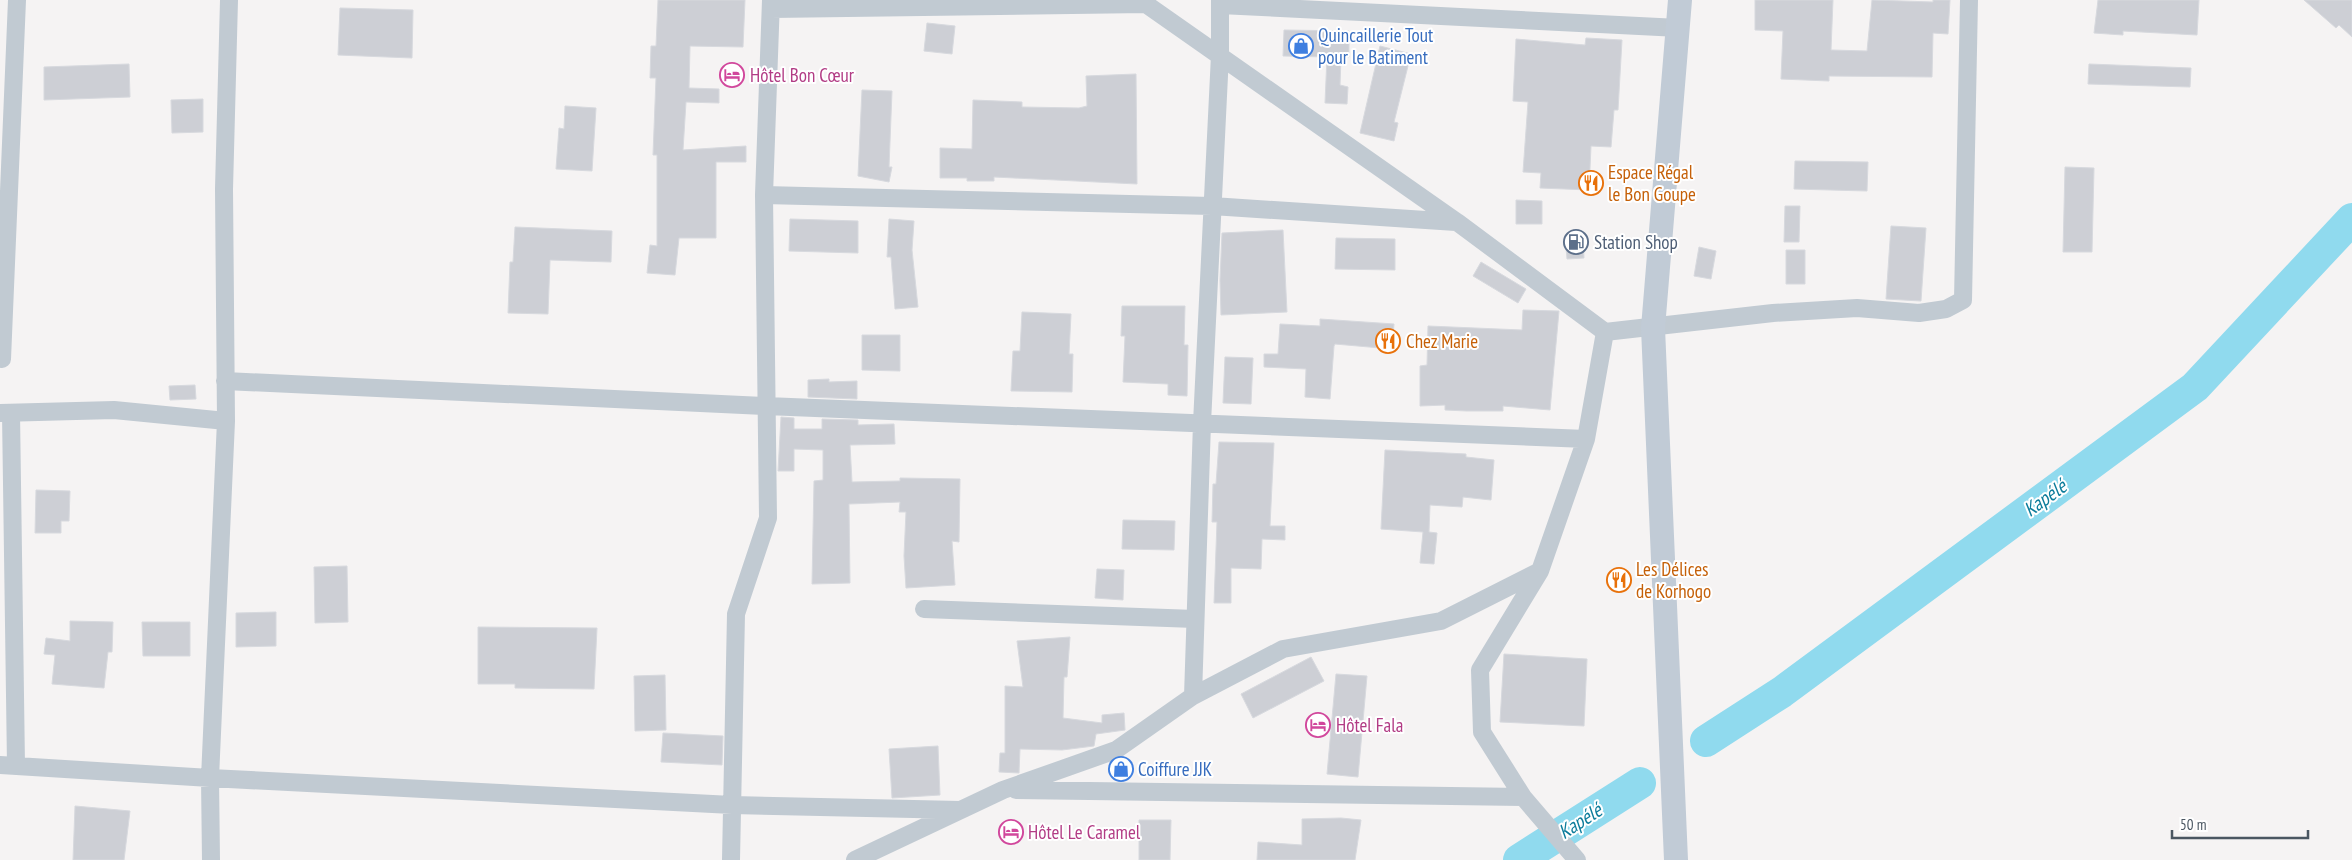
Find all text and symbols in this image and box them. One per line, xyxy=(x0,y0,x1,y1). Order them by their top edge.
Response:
place label: Quincaillerie Tout pour le Batiment xyxy=(1318,23,1434,69)
shop icon: Quincaillerie Tout pour le Batiment xyxy=(1288,33,1314,59)
hotel icon: Hôtel Bon Cœur xyxy=(719,62,745,88)
place label: Hôtel Bon Cœur xyxy=(750,63,855,87)
place label: Espace Régal le Bon Goupe xyxy=(1608,160,1696,206)
restaurant icon: Espace Régal le Bon Goupe xyxy=(1578,170,1604,196)
fuel station icon: Station Shop xyxy=(1563,229,1589,255)
place label: Station Shop xyxy=(1594,230,1678,254)
restaurant icon: Chez Marie xyxy=(1375,328,1401,354)
place label: Chez Marie xyxy=(1406,329,1478,353)
water label: Kapélé xyxy=(2018,473,2073,522)
place label: Les Délices de Korhogo xyxy=(1636,557,1711,603)
restaurant icon: Les Délices de Korhogo xyxy=(1606,567,1632,593)
hotel icon: Hôtel Fala xyxy=(1305,712,1331,738)
place label: Hôtel Fala xyxy=(1336,713,1403,737)
shop icon: Coiffure JJK xyxy=(1108,756,1134,782)
place label: Coiffure JJK xyxy=(1138,757,1212,781)
water label: Kapélé xyxy=(1553,796,1608,845)
scale bar xyxy=(2172,808,2308,840)
text: 50 m xyxy=(2180,815,2206,834)
hotel icon: Hôtel Le Caramel xyxy=(998,819,1024,845)
place label: Hôtel Le Caramel xyxy=(1028,820,1141,844)

